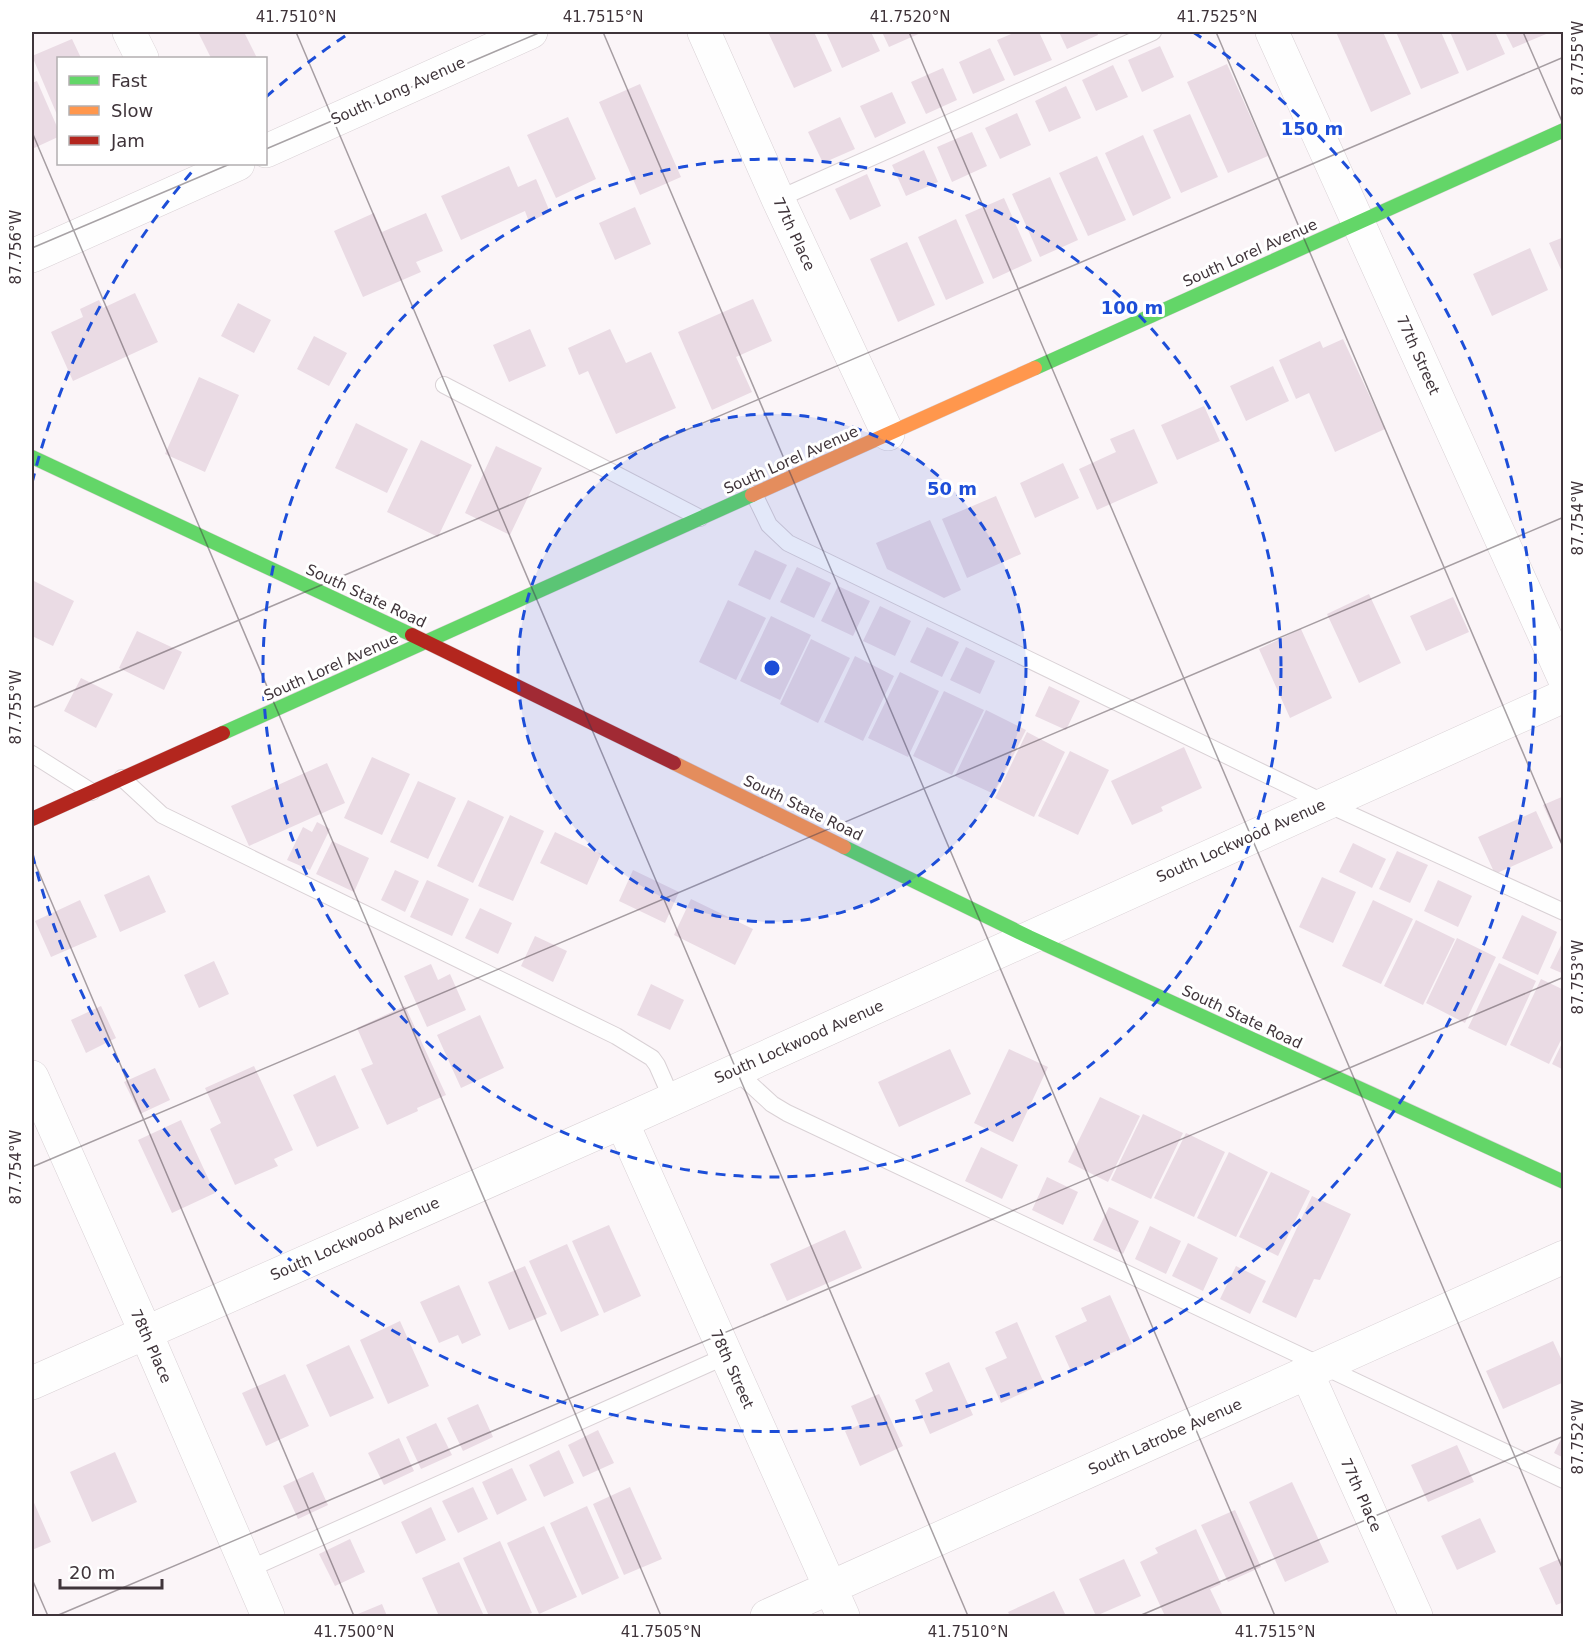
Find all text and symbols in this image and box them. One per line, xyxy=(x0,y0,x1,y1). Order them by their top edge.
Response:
text: 41.7510°N xyxy=(256,8,336,26)
text: 41.7515°N xyxy=(563,8,643,26)
text: 41.7520°N xyxy=(870,8,950,26)
text: 41.7525°N xyxy=(1177,8,1257,26)
text: 87.755°W xyxy=(1569,20,1587,95)
street label: South Long Avenue xyxy=(328,53,468,129)
legend xyxy=(57,57,267,165)
text: Fast xyxy=(111,70,147,91)
text: Slow xyxy=(111,100,153,121)
text: 150 m xyxy=(1281,118,1343,139)
text: Jam xyxy=(110,130,145,151)
street label: 77th Place xyxy=(769,194,819,274)
text: 87.756°W xyxy=(7,209,25,284)
street label: South Lorel Avenue xyxy=(1180,215,1320,291)
text: 100 m xyxy=(1101,297,1163,318)
street label: 77th Street xyxy=(1393,313,1444,398)
street label: South Lorel Avenue xyxy=(721,422,861,498)
text: 50 m xyxy=(927,478,977,499)
text: 87.754°W xyxy=(1569,480,1587,555)
street label: South State Road xyxy=(303,560,429,632)
street label: South Lorel Avenue xyxy=(261,629,401,705)
centre of rings xyxy=(762,658,782,678)
text: 87.755°W xyxy=(7,669,25,744)
street label: South State Road xyxy=(740,771,866,845)
street label: South Lockwood Avenue xyxy=(1154,796,1328,886)
text: 87.753°W xyxy=(1569,939,1587,1014)
street label: South State Road xyxy=(1179,981,1305,1053)
street label: South Lockwood Avenue xyxy=(712,997,886,1087)
text: 87.754°W xyxy=(7,1129,25,1204)
street label: South Lockwood Avenue xyxy=(268,1194,442,1284)
street label: 78th Place xyxy=(127,1306,175,1386)
street label: 78th Street xyxy=(707,1327,758,1412)
street label: South Latrobe Avenue xyxy=(1085,1395,1245,1479)
text: 87.752°W xyxy=(1569,1399,1587,1474)
street label: 77th Place xyxy=(1337,1455,1385,1535)
scale bar xyxy=(60,1552,162,1590)
text: 20 m xyxy=(69,1562,115,1583)
text: 41.7500°N xyxy=(314,1623,394,1641)
text: 41.7505°N xyxy=(621,1623,701,1641)
text: 41.7510°N xyxy=(928,1623,1008,1641)
text: 41.7515°N xyxy=(1235,1623,1315,1641)

